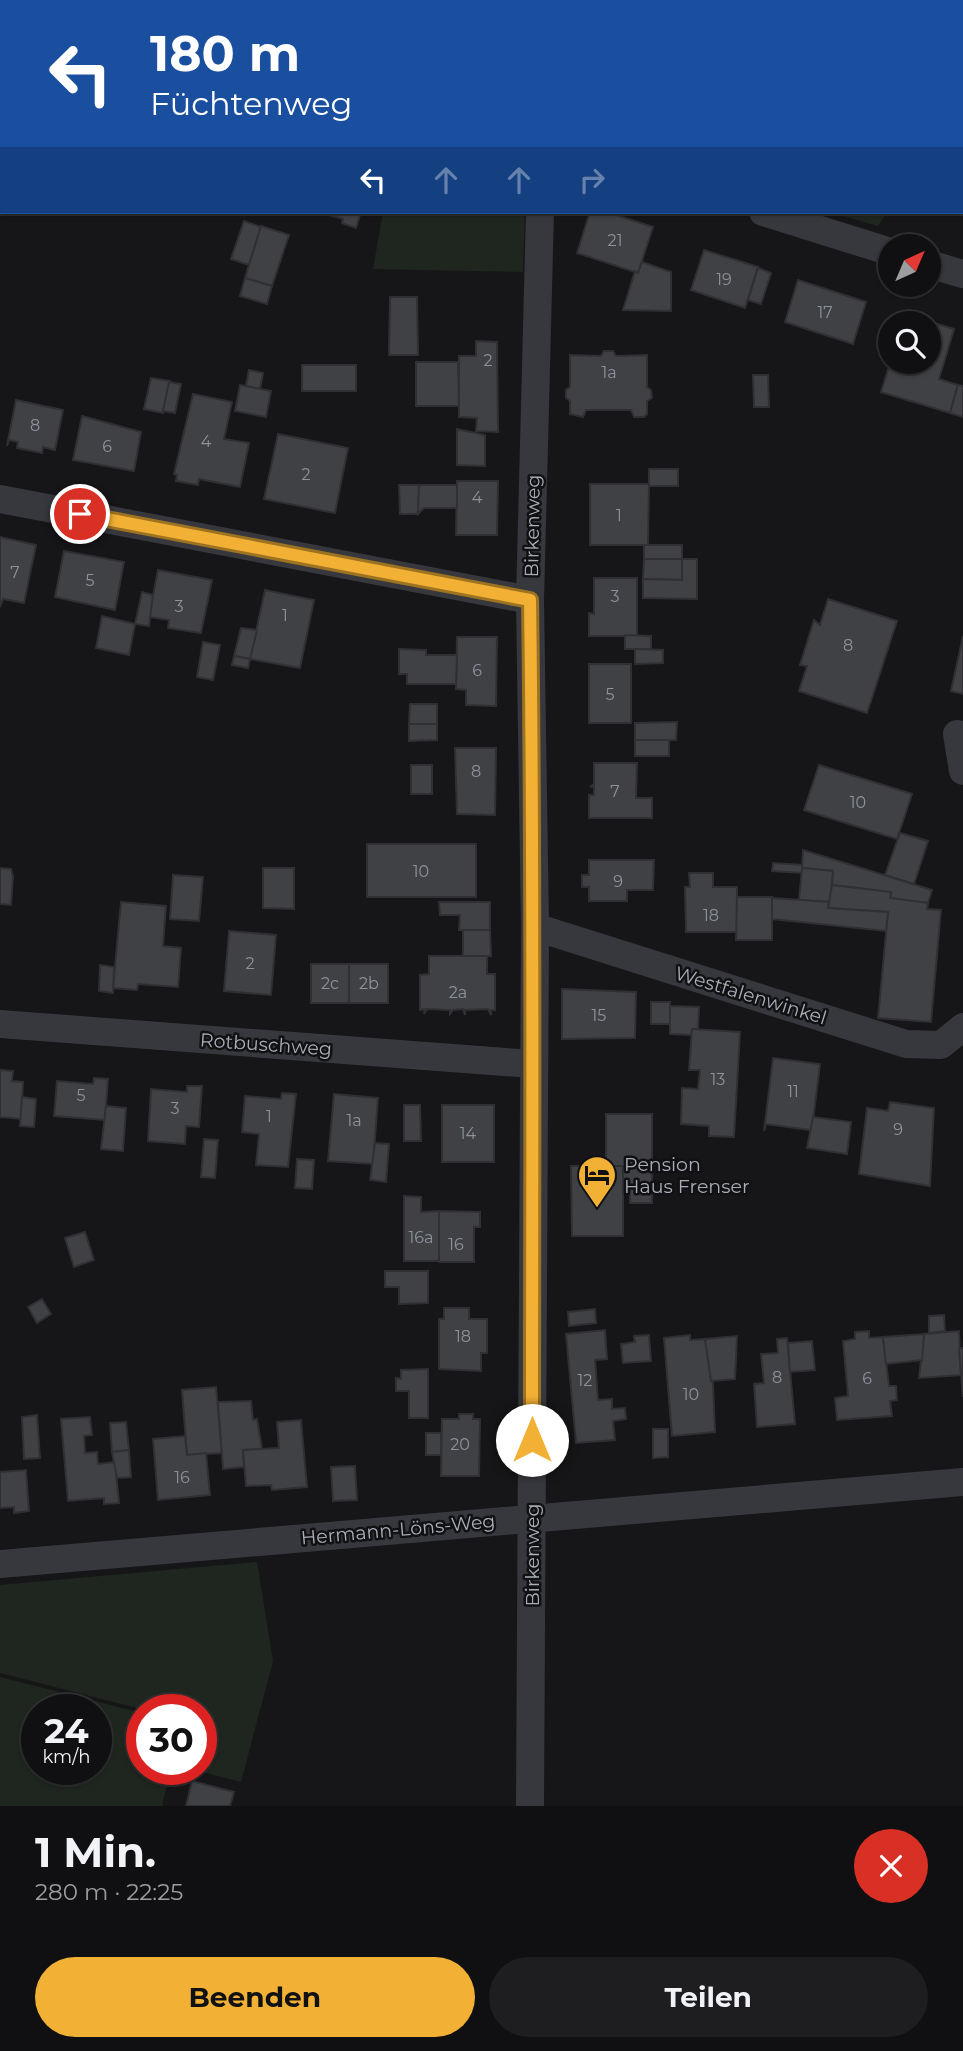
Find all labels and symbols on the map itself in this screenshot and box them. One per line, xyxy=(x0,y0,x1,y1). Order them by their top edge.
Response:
house number: 21 xyxy=(608,231,622,250)
north arrow xyxy=(878,234,942,298)
house number: 19 xyxy=(716,270,732,289)
house number: 17 xyxy=(817,303,833,322)
house number: 2 xyxy=(483,351,493,370)
house number: 1a xyxy=(601,363,617,382)
house number: 8 xyxy=(30,416,40,435)
house number: 4 xyxy=(201,432,212,451)
house number: 6 xyxy=(102,437,112,456)
house number: 2 xyxy=(301,465,311,484)
street label: Birkenweg xyxy=(520,474,545,578)
pin xyxy=(50,484,110,544)
house number: 4 xyxy=(472,488,483,507)
house number: 1 xyxy=(616,506,622,525)
house number: 7 xyxy=(10,563,20,582)
house number: 5 xyxy=(85,571,95,590)
house number: 3 xyxy=(610,587,620,606)
house number: 3 xyxy=(174,597,184,616)
house number: 1 xyxy=(282,606,288,625)
house number: 8 xyxy=(843,636,853,655)
house number: 6 xyxy=(472,661,482,680)
house number: 5 xyxy=(605,685,615,704)
house number: 8 xyxy=(471,762,481,781)
house number: 7 xyxy=(610,782,620,801)
house number: 10 xyxy=(850,793,866,812)
house number: 10 xyxy=(413,862,429,881)
house number: 9 xyxy=(613,872,623,891)
house number: 18 xyxy=(703,906,719,925)
house number: 2 xyxy=(245,954,255,973)
street label: Westfalenwinkel xyxy=(672,961,829,1029)
house number: 2c xyxy=(321,974,339,993)
house number: 2b xyxy=(359,974,379,993)
house number: 2a xyxy=(449,983,467,1002)
house number: 15 xyxy=(592,1006,606,1025)
street label: Rotbuschweg xyxy=(199,1028,333,1061)
house number: 13 xyxy=(711,1070,725,1089)
house number: 11 xyxy=(787,1082,799,1101)
house number: 5 xyxy=(76,1086,86,1105)
house number: 3 xyxy=(170,1099,180,1118)
house number: 1 xyxy=(266,1107,272,1126)
house number: 1a xyxy=(346,1111,362,1130)
house number: 9 xyxy=(893,1120,903,1139)
house number: 14 xyxy=(460,1124,477,1143)
place label: Pension Haus Frenser xyxy=(624,1153,750,1198)
hotel icon: Pension Haus Frenser xyxy=(576,1154,618,1209)
house number: 16a xyxy=(409,1228,433,1247)
house number: 16 xyxy=(448,1235,464,1254)
house number: 18 xyxy=(455,1327,471,1346)
house number: 8 xyxy=(772,1368,782,1387)
house number: 6 xyxy=(862,1369,872,1388)
house number: 12 xyxy=(578,1371,592,1390)
house number: 10 xyxy=(683,1385,699,1404)
position arrow xyxy=(495,1403,569,1477)
house number: 20 xyxy=(450,1435,470,1454)
house number: 16 xyxy=(174,1468,190,1487)
street label: Birkenweg xyxy=(521,1504,544,1606)
street label: Hermann-Löns-Weg xyxy=(300,1510,496,1549)
speed limit sign: 30 xyxy=(126,1694,217,1785)

